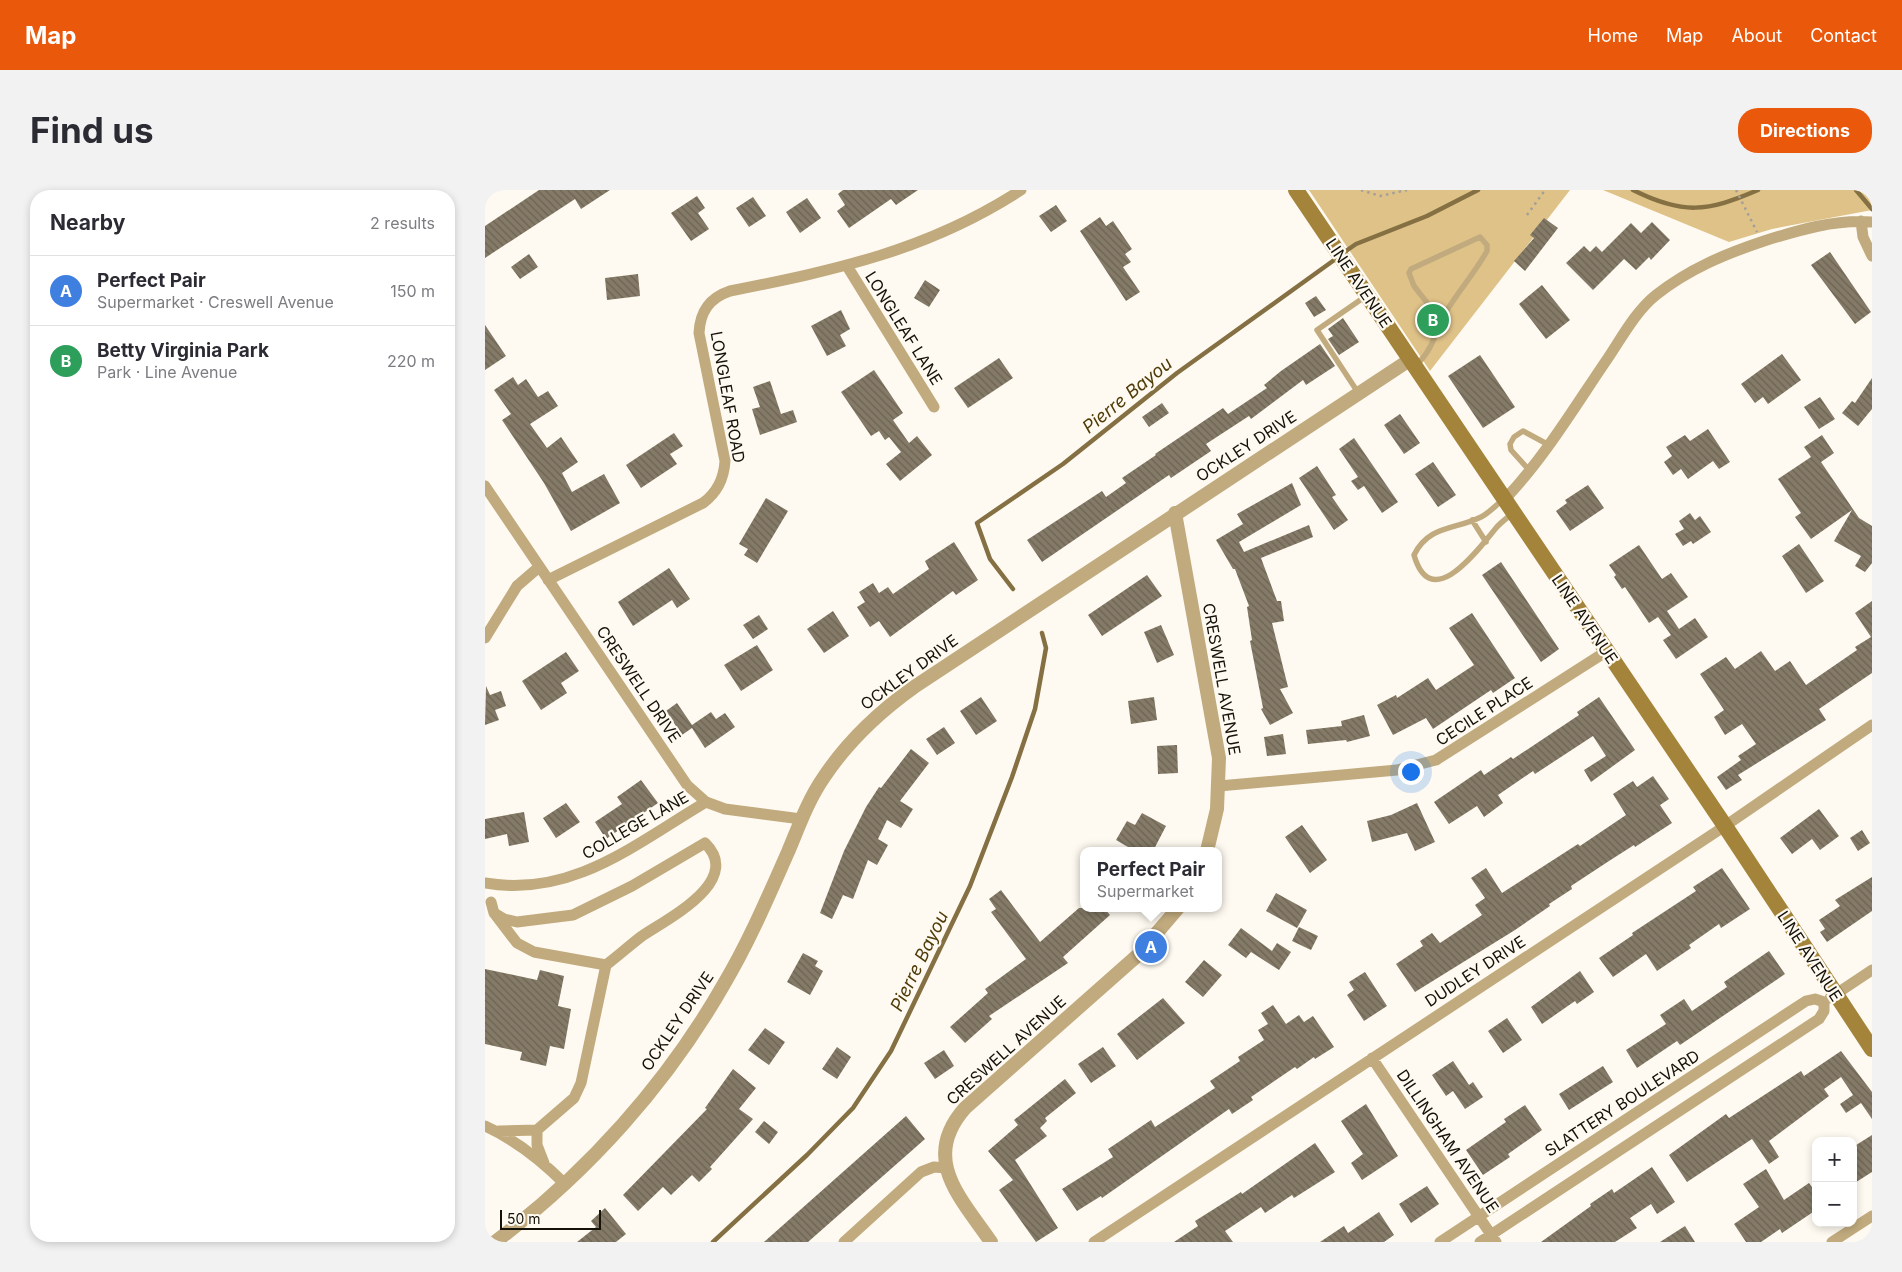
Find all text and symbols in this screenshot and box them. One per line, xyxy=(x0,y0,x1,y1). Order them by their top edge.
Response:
text: Map xyxy=(25,21,76,50)
text: Home xyxy=(1588,25,1638,46)
text: Map xyxy=(1666,25,1703,46)
text: About xyxy=(1731,25,1782,46)
text: Contact xyxy=(1810,25,1877,46)
button: Directions xyxy=(1738,108,1872,153)
text: Find us xyxy=(30,109,154,151)
text: Nearby xyxy=(50,210,125,235)
text: 2 results xyxy=(370,213,435,233)
street label: LINE AVENUE xyxy=(1322,234,1396,332)
street label: LONGLEAF LANE xyxy=(861,267,947,389)
text: Perfect Pair xyxy=(97,269,206,292)
text: A xyxy=(60,281,72,301)
text: 150 m xyxy=(390,281,435,301)
text: Supermarket · Creswell Avenue xyxy=(97,292,334,312)
pin: B xyxy=(1417,301,1449,339)
street label: LONGLEAF ROAD xyxy=(707,330,749,464)
text: Betty Virginia Park xyxy=(97,339,269,362)
text: B xyxy=(61,351,71,371)
text: 220 m xyxy=(387,351,435,371)
water label: Pierre Bayou xyxy=(1078,352,1176,437)
text: Park · Line Avenue xyxy=(97,362,237,382)
street label: OCKLEY DRIVE xyxy=(1192,406,1300,486)
street label: LINE AVENUE xyxy=(1548,570,1622,668)
street label: CRESWELL AVENUE xyxy=(1199,601,1245,757)
street label: CRESWELL DRIVE xyxy=(593,622,685,746)
street label: OCKLEY DRIVE xyxy=(856,630,962,714)
street label: CECILE PLACE xyxy=(1432,672,1536,750)
your location xyxy=(1398,759,1424,785)
street label: COLLEGE LANE xyxy=(578,786,692,864)
popup xyxy=(1080,847,1222,912)
text: Perfect Pair xyxy=(1097,858,1205,881)
text: Supermarket xyxy=(1097,881,1194,901)
water label: Pierre Bayou xyxy=(886,907,952,1015)
street label: LINE AVENUE xyxy=(1773,907,1847,1005)
pin: A xyxy=(1135,928,1167,966)
street label: DUDLEY DRIVE xyxy=(1421,931,1529,1011)
street label: OCKLEY DRIVE xyxy=(636,968,718,1074)
street label: CRESWELL AVENUE xyxy=(942,991,1070,1109)
street label: SLATTERY BOULEVARD xyxy=(1541,1045,1703,1161)
street label: DILLINGHAM AVENUE xyxy=(1393,1066,1503,1216)
map controls xyxy=(1812,1137,1857,1227)
button: + xyxy=(1812,1137,1857,1182)
button: − xyxy=(1812,1182,1857,1227)
scale bar xyxy=(500,1207,601,1230)
text: 50 m xyxy=(507,1210,541,1227)

